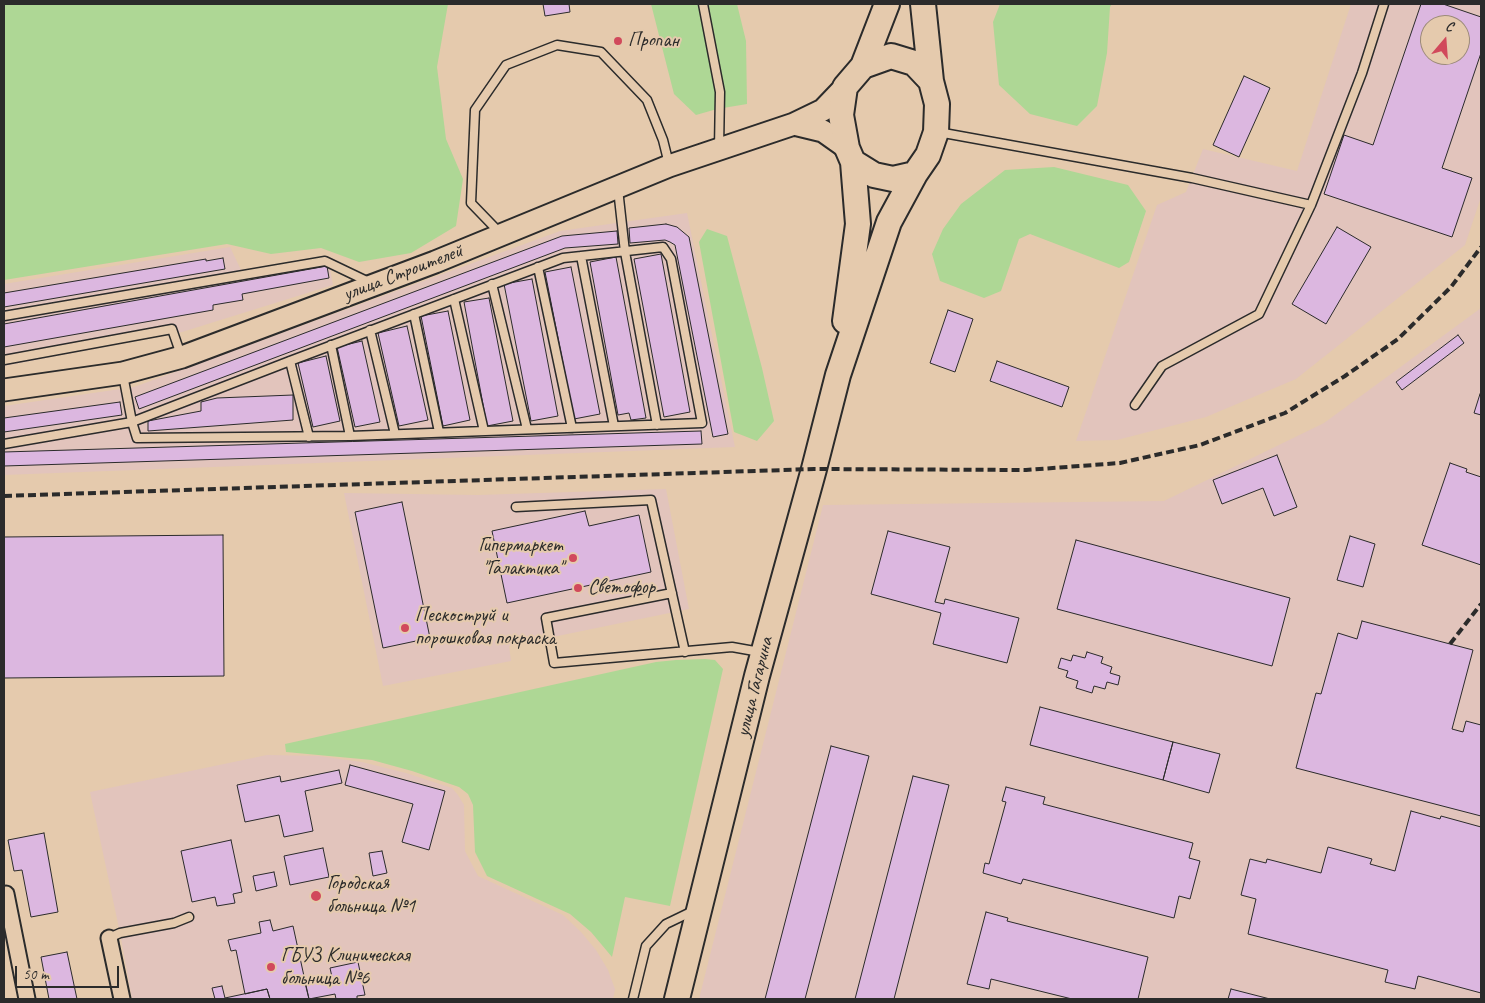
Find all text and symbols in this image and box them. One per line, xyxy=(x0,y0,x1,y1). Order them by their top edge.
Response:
north arrow xyxy=(1420,15,1470,65)
text: С xyxy=(1444,17,1455,35)
place label: Пропан xyxy=(628,29,679,53)
marker: Пропан xyxy=(612,35,624,47)
street label: улица Строителей xyxy=(340,239,466,307)
place label: Гипермаркет "Галактика" xyxy=(479,534,563,581)
marker: Гипермаркет "Галактика" xyxy=(567,552,579,564)
place label: Светофор xyxy=(588,576,655,600)
marker: Светофор xyxy=(572,582,584,594)
place label: Пескоструй и порошковая покраска xyxy=(415,604,556,651)
marker: Пескоструй и порошковая покраска xyxy=(399,622,411,634)
street label: улица Гагарина xyxy=(731,635,779,739)
place label: Городская больница №1 xyxy=(327,872,415,919)
marker: Городская больница №1 xyxy=(309,889,323,903)
place label: ГБУЗ Клиническая больница №6 xyxy=(281,944,410,991)
scale bar xyxy=(18,956,121,988)
marker: ГБУЗ Клиническая больница №6 xyxy=(265,961,277,973)
text: 50 m xyxy=(23,965,49,984)

